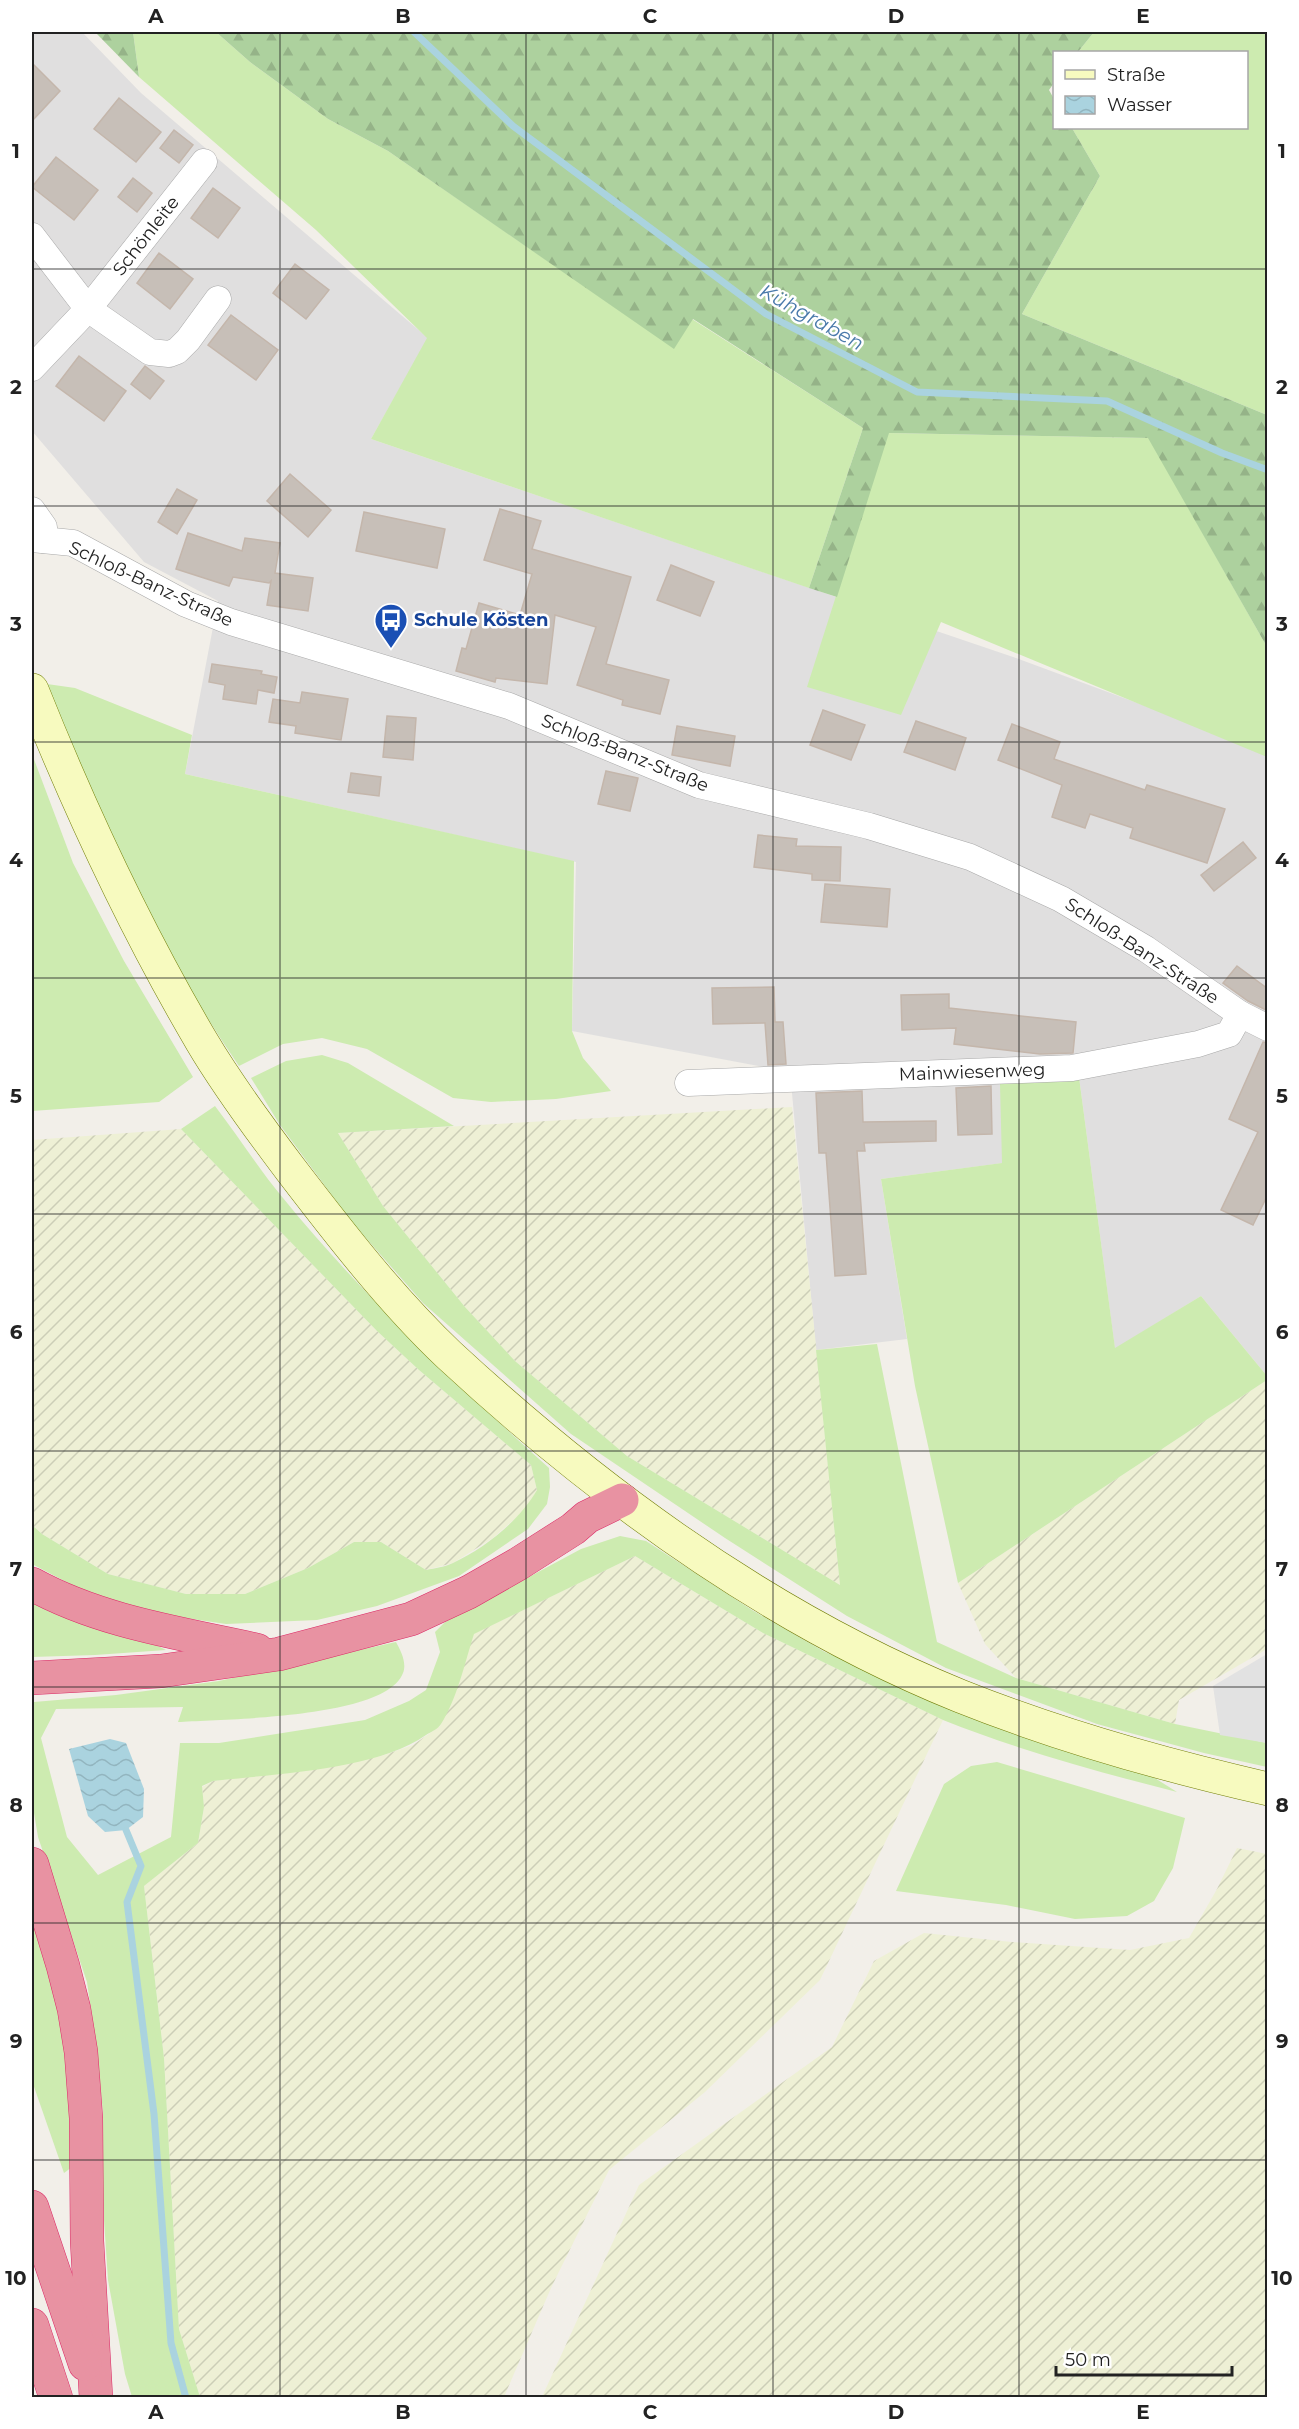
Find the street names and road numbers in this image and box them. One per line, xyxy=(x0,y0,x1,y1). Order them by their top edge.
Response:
street label: Schönleite xyxy=(108,192,184,280)
street label: Schloß-Banz-Straße xyxy=(65,536,237,632)
street label: Schloß-Banz-Straße xyxy=(538,709,712,797)
street label: Schloß-Banz-Straße xyxy=(1061,893,1223,1009)
street label: Mainwiesenweg xyxy=(898,1058,1046,1086)

